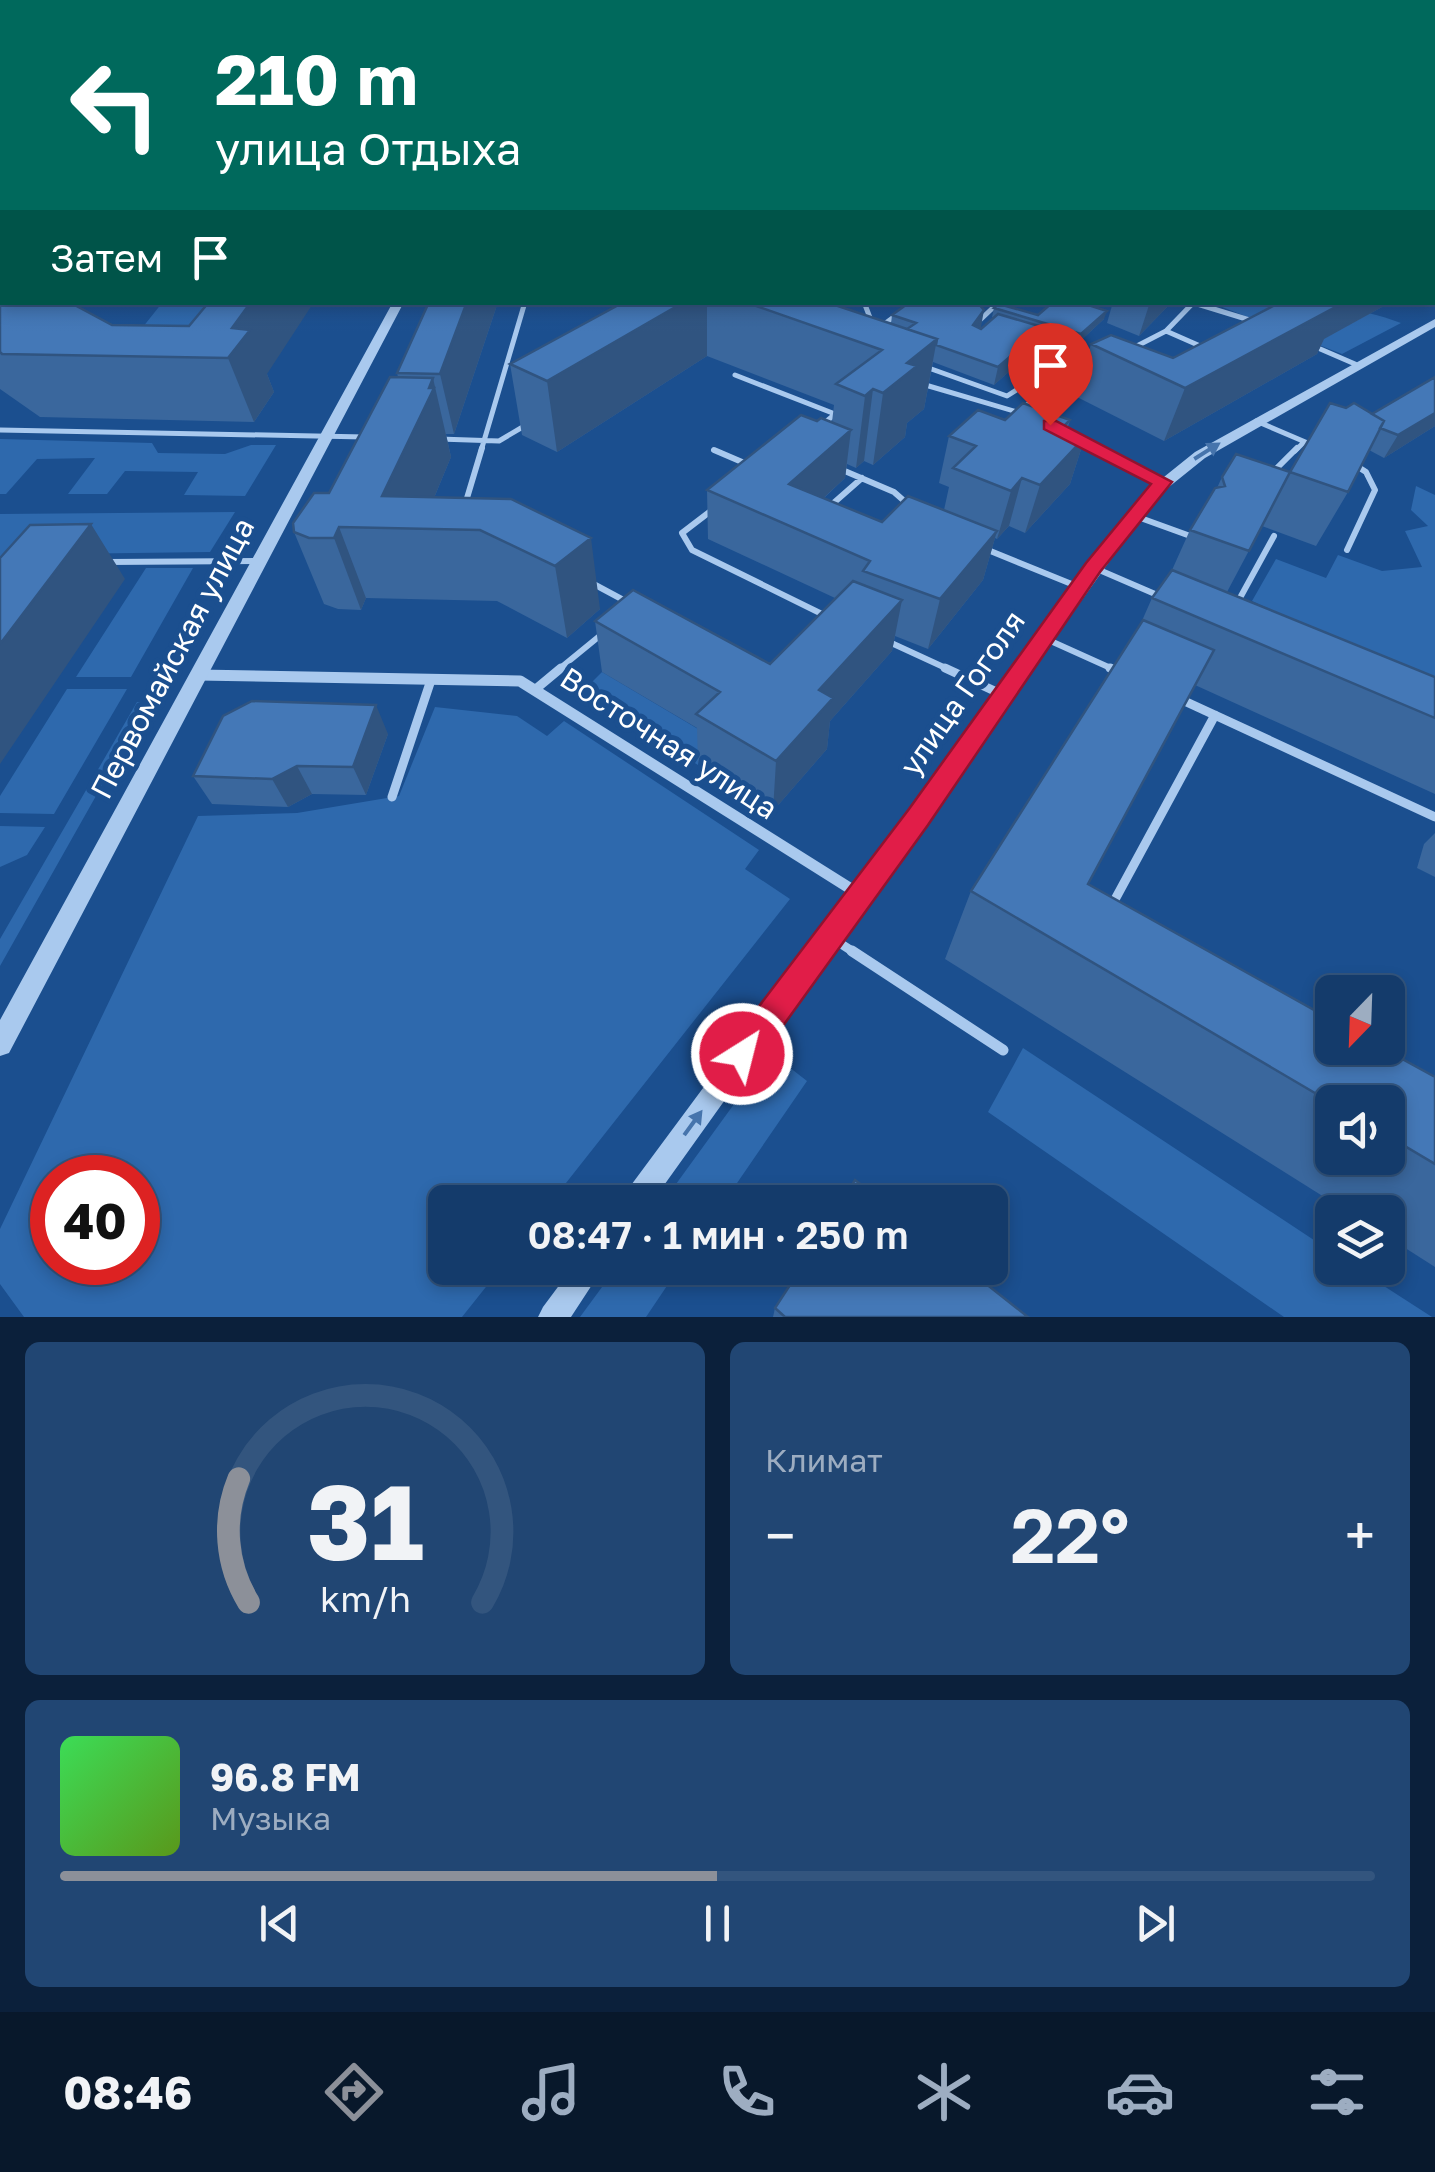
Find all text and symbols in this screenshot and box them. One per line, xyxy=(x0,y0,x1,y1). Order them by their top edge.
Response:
text: 210 m xyxy=(215,36,418,120)
icon: left xyxy=(50,40,180,170)
text: улица Отдыха xyxy=(215,121,521,175)
icon: arrive xyxy=(183,230,238,285)
text: Затем xyxy=(50,235,163,280)
pin xyxy=(1008,323,1093,426)
icon: arrive xyxy=(1023,338,1078,393)
one-way arrow xyxy=(1193,443,1221,460)
street label: Первомайская улица xyxy=(83,511,261,805)
street label: улица Гоголя xyxy=(892,604,1032,782)
street label: Восточная улица xyxy=(554,659,784,827)
north arrow xyxy=(1315,975,1405,1065)
map controls xyxy=(1315,975,1405,1285)
position arrow xyxy=(690,1002,794,1106)
button: sound xyxy=(1315,1085,1405,1175)
one-way arrow xyxy=(682,1110,702,1137)
speed limit sign: 40 xyxy=(30,1155,160,1285)
button: layers xyxy=(1315,1195,1405,1285)
text: 08:47 · 1 мин · 250 m xyxy=(528,1212,908,1257)
text: Климат xyxy=(765,1441,883,1479)
text: 31 xyxy=(306,1458,424,1583)
text: 22° xyxy=(1010,1489,1130,1580)
text: − xyxy=(765,1502,795,1568)
text: + xyxy=(1345,1502,1375,1568)
text: km/h xyxy=(320,1577,410,1620)
text: 96.8 FM xyxy=(210,1754,361,1799)
text: Музыка xyxy=(210,1799,331,1837)
icon: previous xyxy=(252,1896,307,1951)
icon: pause xyxy=(690,1896,745,1951)
icon: next xyxy=(1128,1896,1183,1951)
icon: directions xyxy=(319,2057,389,2127)
icon: music xyxy=(516,2057,586,2127)
icon: phone xyxy=(712,2057,782,2127)
icon: climate xyxy=(909,2057,979,2127)
icon: car xyxy=(1105,2057,1175,2127)
icon: filters xyxy=(1302,2057,1372,2127)
text: 08:46 xyxy=(63,2065,192,2119)

